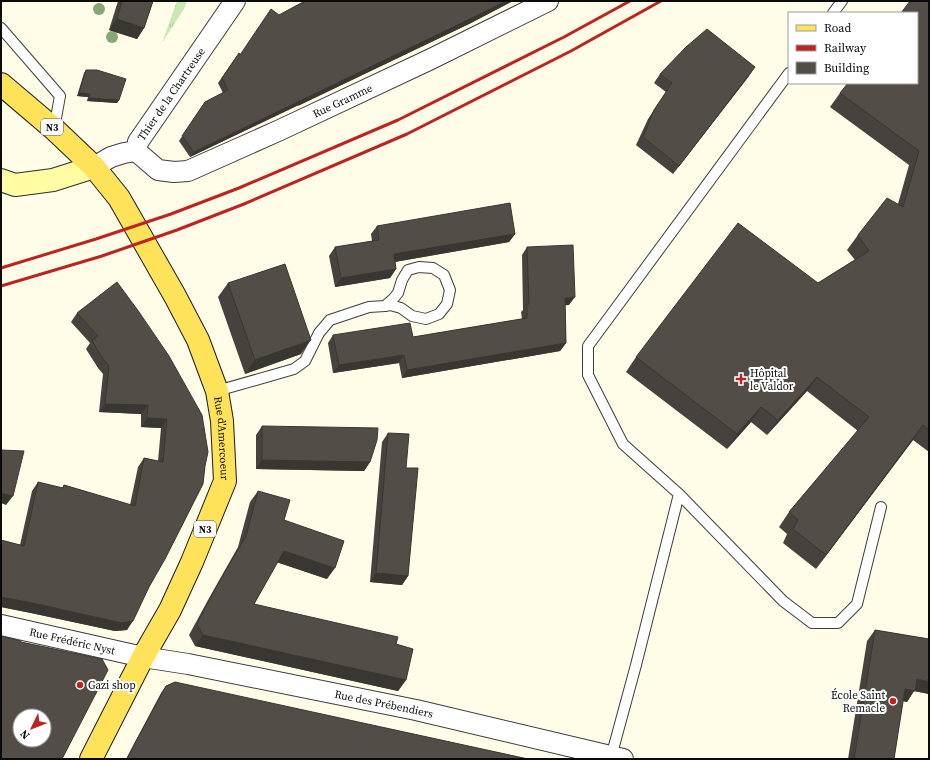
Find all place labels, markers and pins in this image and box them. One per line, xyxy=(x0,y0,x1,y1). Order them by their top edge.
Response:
place label: Hôpital le Valdor xyxy=(750,366,794,394)
marker: Hôpital le Valdor xyxy=(735,373,747,385)
place label: Gazi shop xyxy=(88,678,136,693)
marker: Gazi shop xyxy=(75,680,85,690)
place label: École Saint Remacle xyxy=(831,688,885,716)
marker: École Saint Remacle xyxy=(888,696,898,706)

